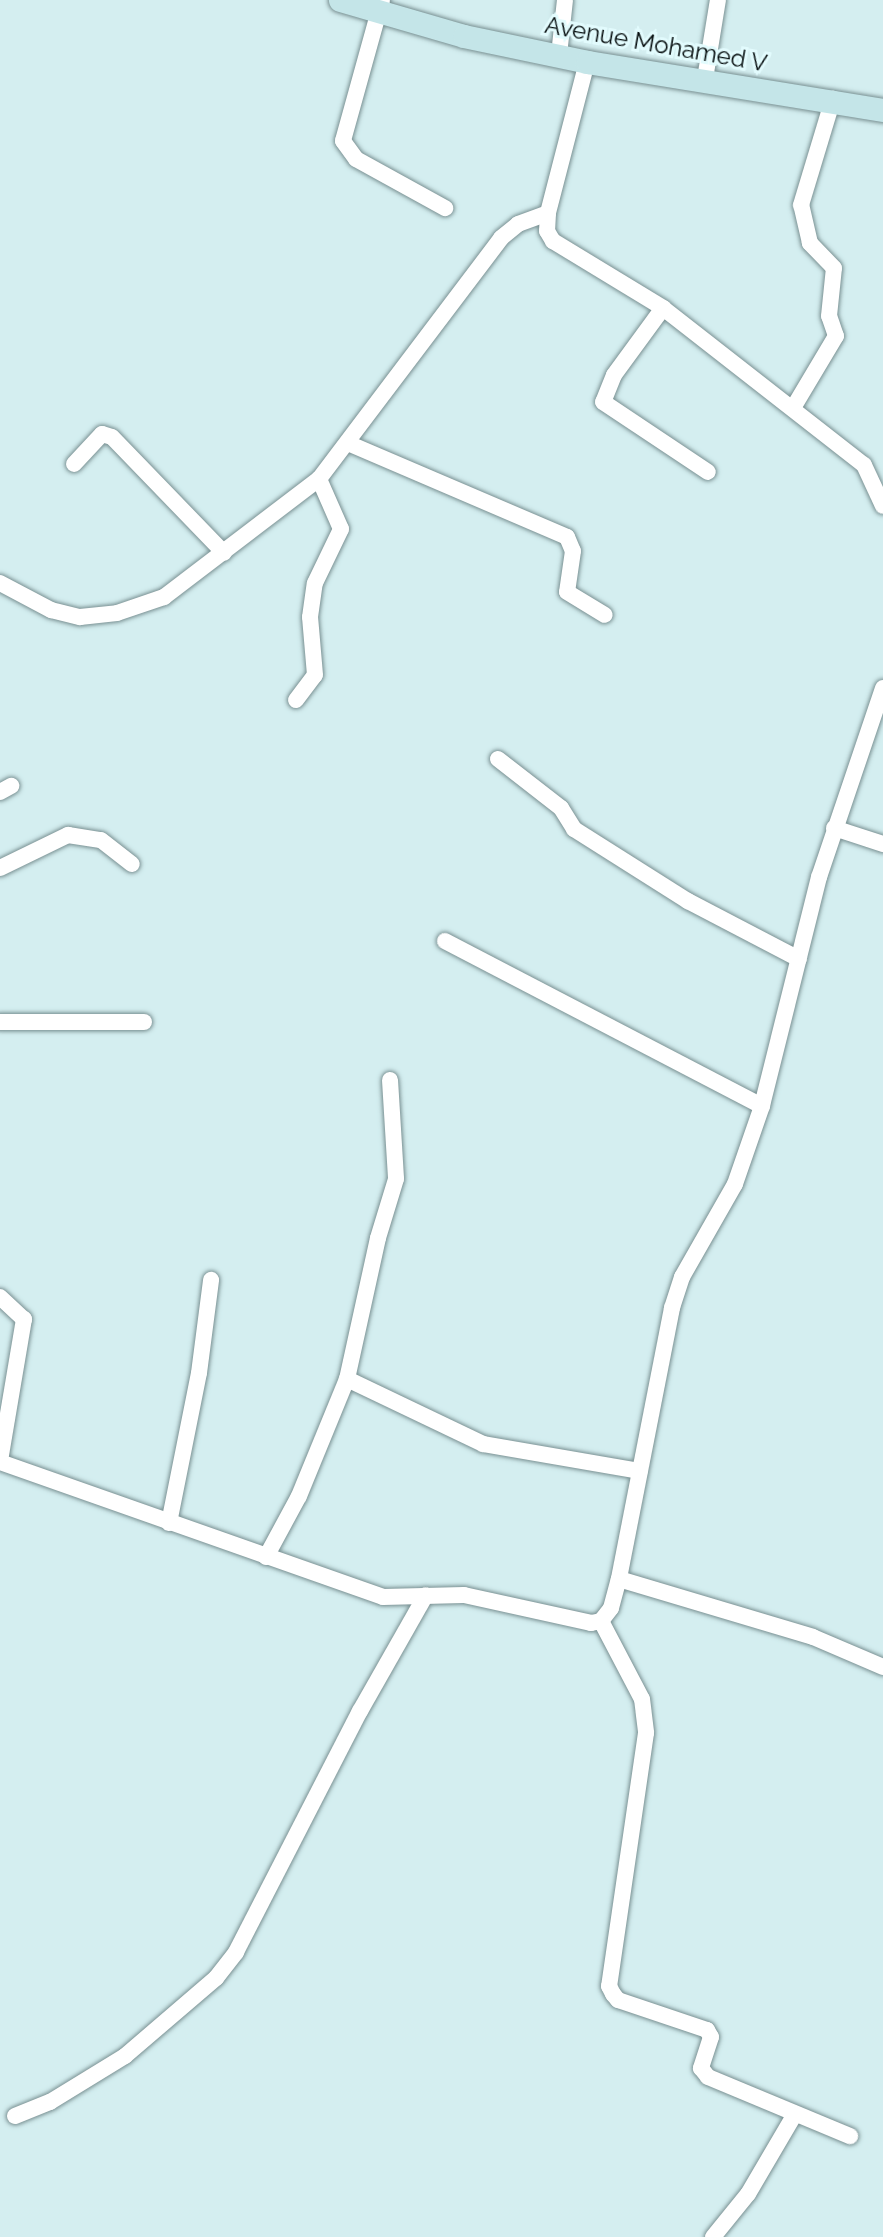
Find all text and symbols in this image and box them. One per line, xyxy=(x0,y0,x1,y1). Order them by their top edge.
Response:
street label: Avenue Mohamed V xyxy=(542,10,770,78)

